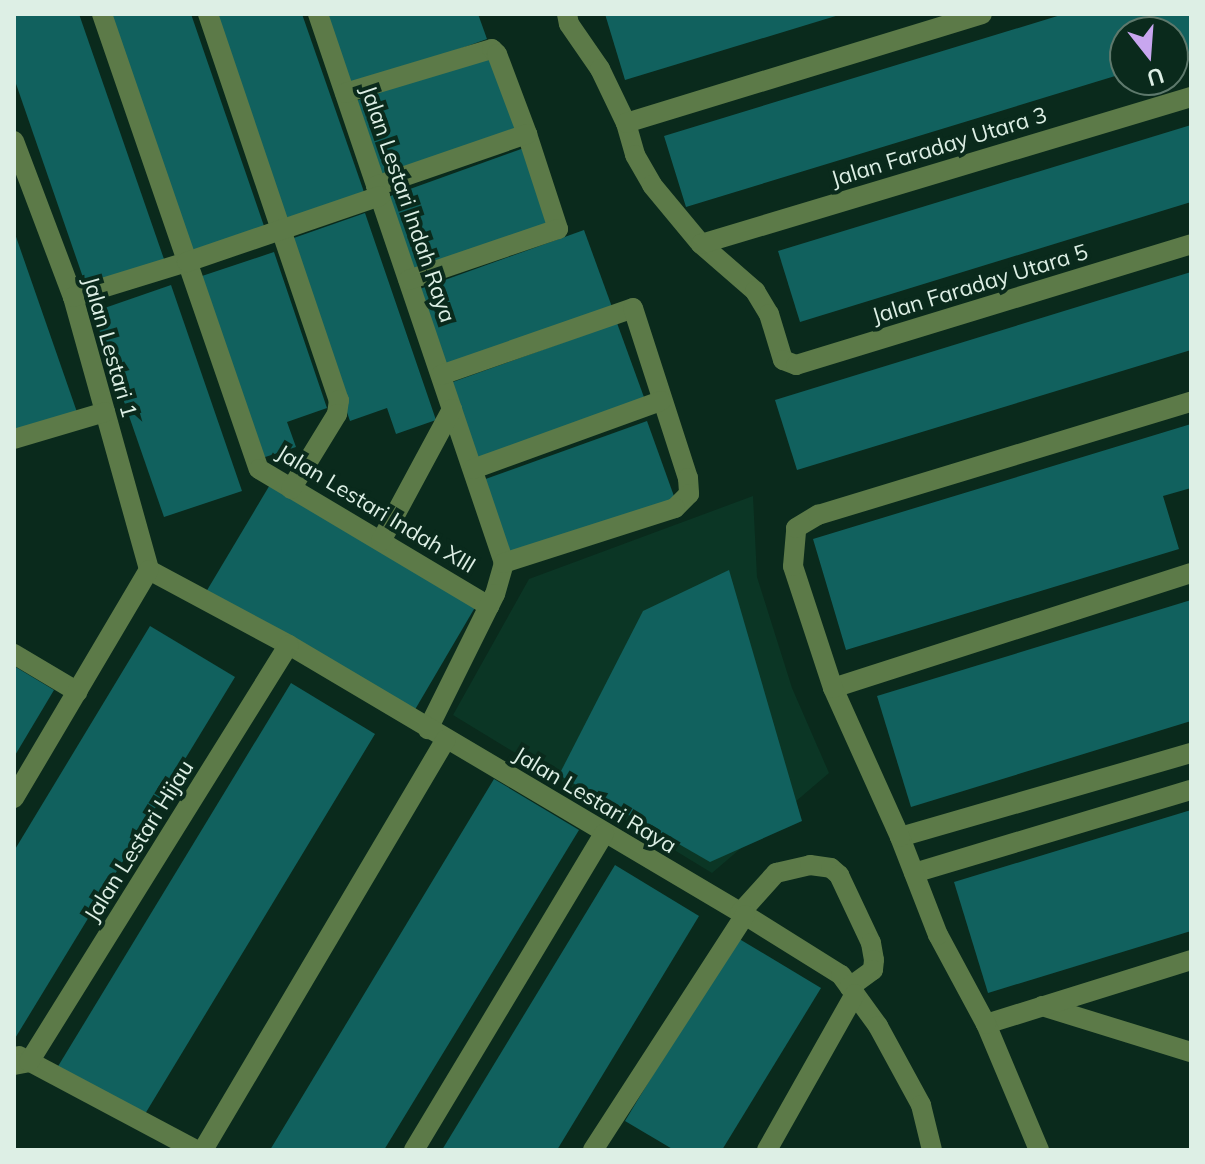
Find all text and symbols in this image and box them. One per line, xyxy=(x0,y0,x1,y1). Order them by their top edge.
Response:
north arrow xyxy=(1109,16,1189,96)
text: U xyxy=(1144,61,1167,93)
street label: Jalan Lestari Indah Raya xyxy=(355,82,461,326)
street label: Jalan Faraday Utara 3 xyxy=(828,102,1050,192)
street label: Jalan Faraday Utara 5 xyxy=(869,239,1091,329)
street label: Jalan Lestari 1 xyxy=(77,274,143,420)
street label: Jalan Lestari Indah XIII xyxy=(272,439,480,579)
street label: Jalan Lestari Raya xyxy=(509,741,681,859)
street label: Jalan Lestari Hijau xyxy=(79,755,199,927)

